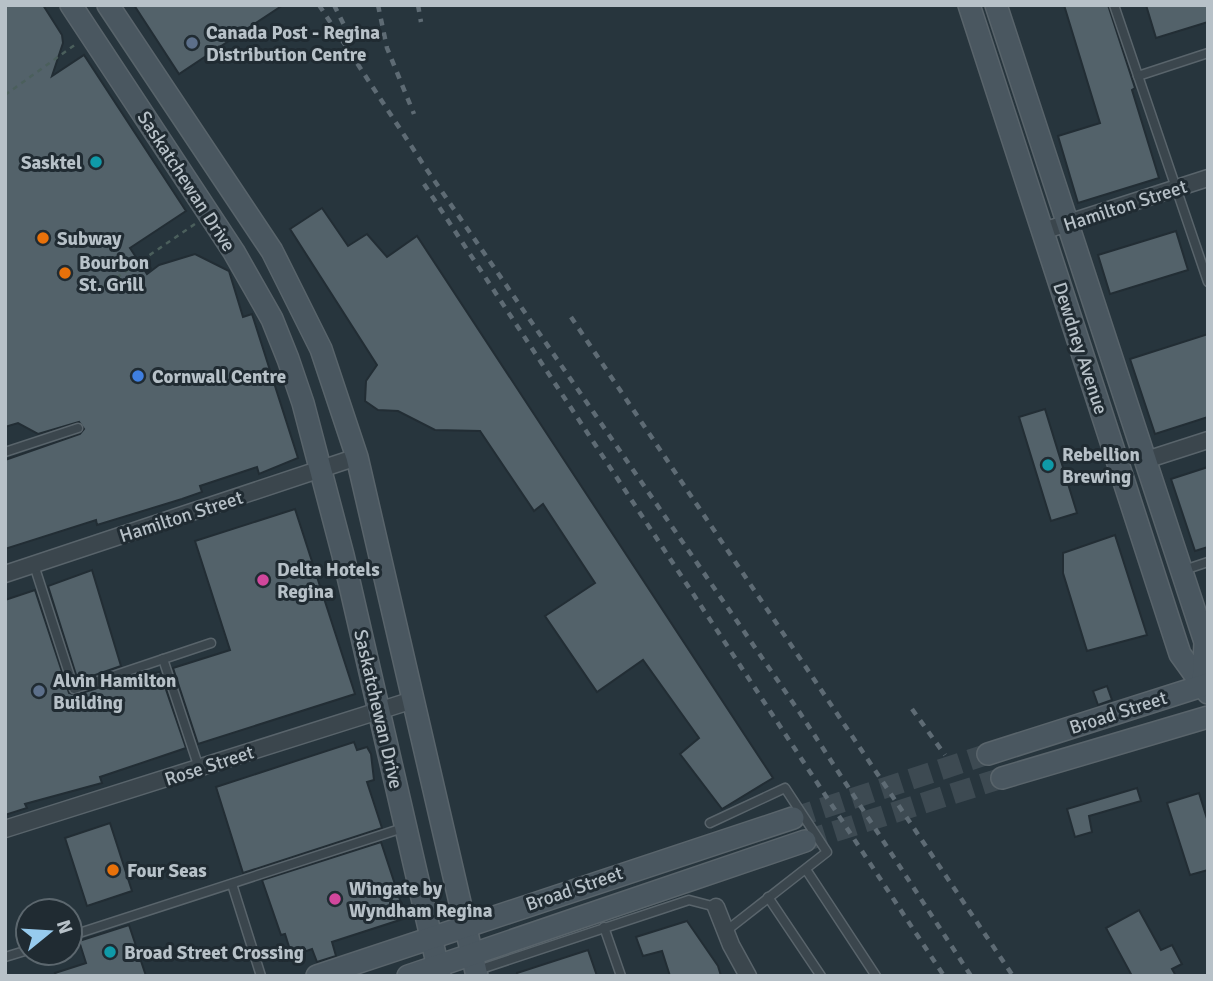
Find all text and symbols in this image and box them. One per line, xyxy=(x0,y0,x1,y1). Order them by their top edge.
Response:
place label: Canada Post - Regina Distribution Centre xyxy=(206,21,380,67)
marker: Canada Post - Regina Distribution Centre xyxy=(184,35,200,51)
street label: Saskatchewan Drive xyxy=(132,107,241,256)
place label: Sasktel xyxy=(21,151,82,175)
marker: Sasktel xyxy=(88,154,104,170)
street label: Hamilton Street xyxy=(1061,175,1190,237)
place label: Subway xyxy=(57,227,122,251)
marker: Subway xyxy=(35,230,51,246)
place label: Bourbon St. Grill xyxy=(79,251,149,297)
marker: Bourbon St. Grill xyxy=(57,265,73,281)
street label: Dewdney Avenue xyxy=(1047,279,1113,417)
place label: Cornwall Centre xyxy=(152,365,286,389)
marker: Cornwall Centre xyxy=(130,368,146,384)
place label: Rebellion Brewing xyxy=(1062,443,1140,489)
marker: Rebellion Brewing xyxy=(1040,457,1056,473)
street label: Hamilton Street xyxy=(117,486,246,548)
place label: Delta Hotels Regina xyxy=(277,558,380,604)
marker: Delta Hotels Regina xyxy=(255,572,271,588)
street label: Saskatchewan Drive xyxy=(348,627,408,791)
place label: Alvin Hamilton Building xyxy=(53,669,176,715)
marker: Alvin Hamilton Building xyxy=(31,683,47,699)
street label: Broad Street xyxy=(1067,686,1170,740)
street label: Rose Street xyxy=(162,740,257,792)
place label: Four Seas xyxy=(127,859,207,883)
street label: Broad Street xyxy=(523,861,626,917)
marker: Four Seas xyxy=(105,862,121,878)
place label: Wingate by Wyndham Regina xyxy=(349,877,493,923)
marker: Wingate by Wyndham Regina xyxy=(327,891,343,907)
north arrow xyxy=(14,897,84,967)
text: N xyxy=(51,917,78,937)
place label: Broad Street Crossing xyxy=(124,941,304,965)
marker: Broad Street Crossing xyxy=(102,944,118,960)

